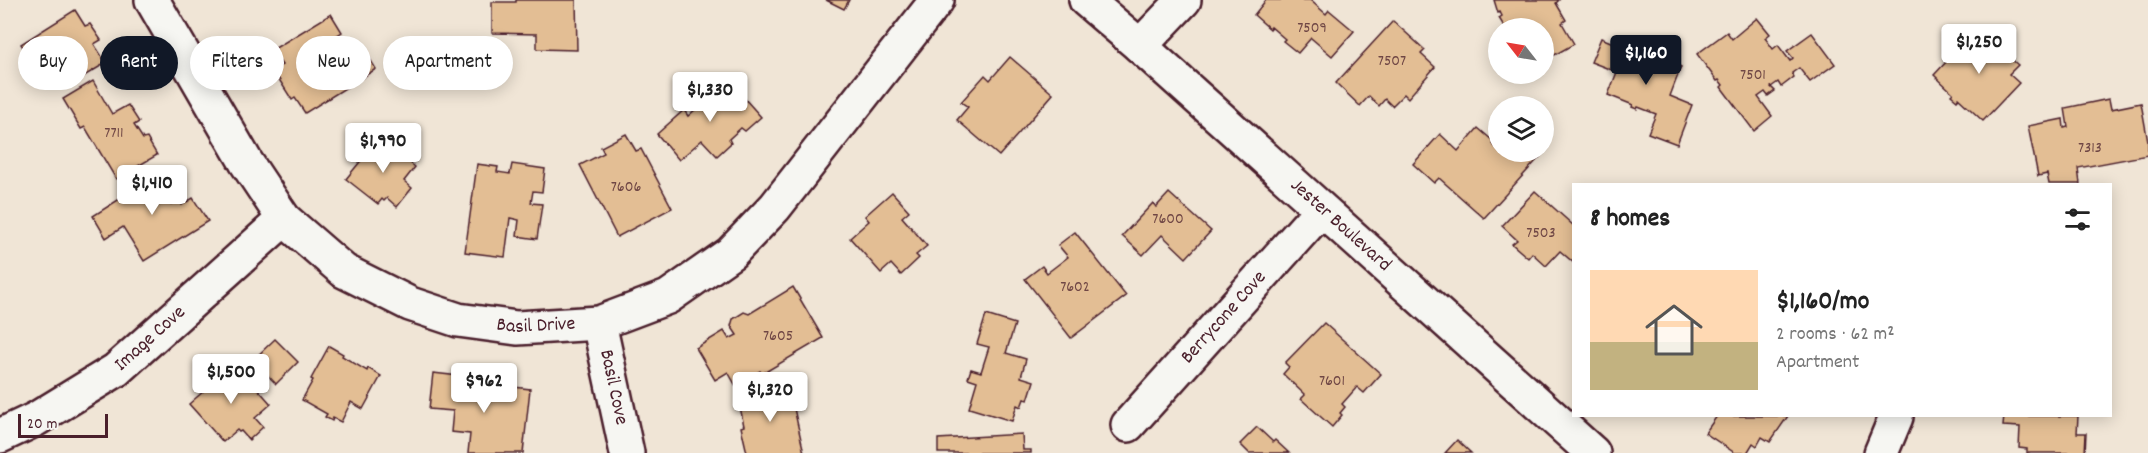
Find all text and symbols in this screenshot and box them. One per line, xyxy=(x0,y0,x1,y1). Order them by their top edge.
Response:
house number: 7509 xyxy=(1297,17,1327,40)
north arrow xyxy=(1488,18,1554,84)
map controls xyxy=(1488,18,1554,162)
pin: $1,250 xyxy=(1930,24,2028,75)
text: $1,250 xyxy=(1955,29,2003,57)
pin: $1,160 xyxy=(1597,35,1695,86)
chip: Buy xyxy=(18,36,88,90)
chip: Rent xyxy=(100,36,178,90)
chip: Filters xyxy=(190,36,284,90)
chip: New xyxy=(296,36,371,90)
chip: Apartment xyxy=(383,36,513,90)
text: $1,160 xyxy=(1624,40,1668,68)
house number: 7507 xyxy=(1378,50,1406,73)
house number: 7501 xyxy=(1740,64,1766,87)
pin: $1,330 xyxy=(661,72,759,123)
text: $1,330 xyxy=(687,77,733,105)
button: layers xyxy=(1488,96,1554,162)
house number: 7711 xyxy=(104,122,124,145)
pin: $1,990 xyxy=(334,123,432,174)
text: $1,990 xyxy=(359,128,407,156)
house number: 7313 xyxy=(2078,137,2102,160)
pin: $1,410 xyxy=(103,165,201,216)
text: $1,410 xyxy=(131,170,173,198)
street label: Jester Boulevard xyxy=(1283,173,1397,279)
house number: 7606 xyxy=(611,176,641,199)
text: 8 homes xyxy=(1590,201,1670,238)
icon: filters xyxy=(2061,203,2094,236)
house number: 7600 xyxy=(1152,208,1184,231)
house number: 7503 xyxy=(1526,222,1556,245)
street label: Berrycone Cove xyxy=(1175,265,1274,371)
house number: 7602 xyxy=(1060,276,1090,299)
text: $1,160/mo xyxy=(1776,284,1869,321)
icon: home xyxy=(1638,294,1710,366)
street label: Image Cove xyxy=(109,299,193,379)
street label: Basil Drive xyxy=(495,310,576,342)
text: 2 rooms · 62 m² xyxy=(1776,321,1895,349)
house number: 7605 xyxy=(763,325,793,348)
street label: Basil Cove xyxy=(591,347,635,428)
text: Apartment xyxy=(1776,349,1859,377)
pin: $1,500 xyxy=(182,354,280,405)
text: $1,500 xyxy=(206,359,256,387)
pin: $962 xyxy=(448,363,520,414)
text: $962 xyxy=(465,368,503,396)
house number: 7601 xyxy=(1319,370,1345,393)
pin: $1,320 xyxy=(721,372,819,423)
text: $1,320 xyxy=(747,377,793,405)
scale bar xyxy=(18,411,108,438)
text: 20 m xyxy=(27,413,57,436)

